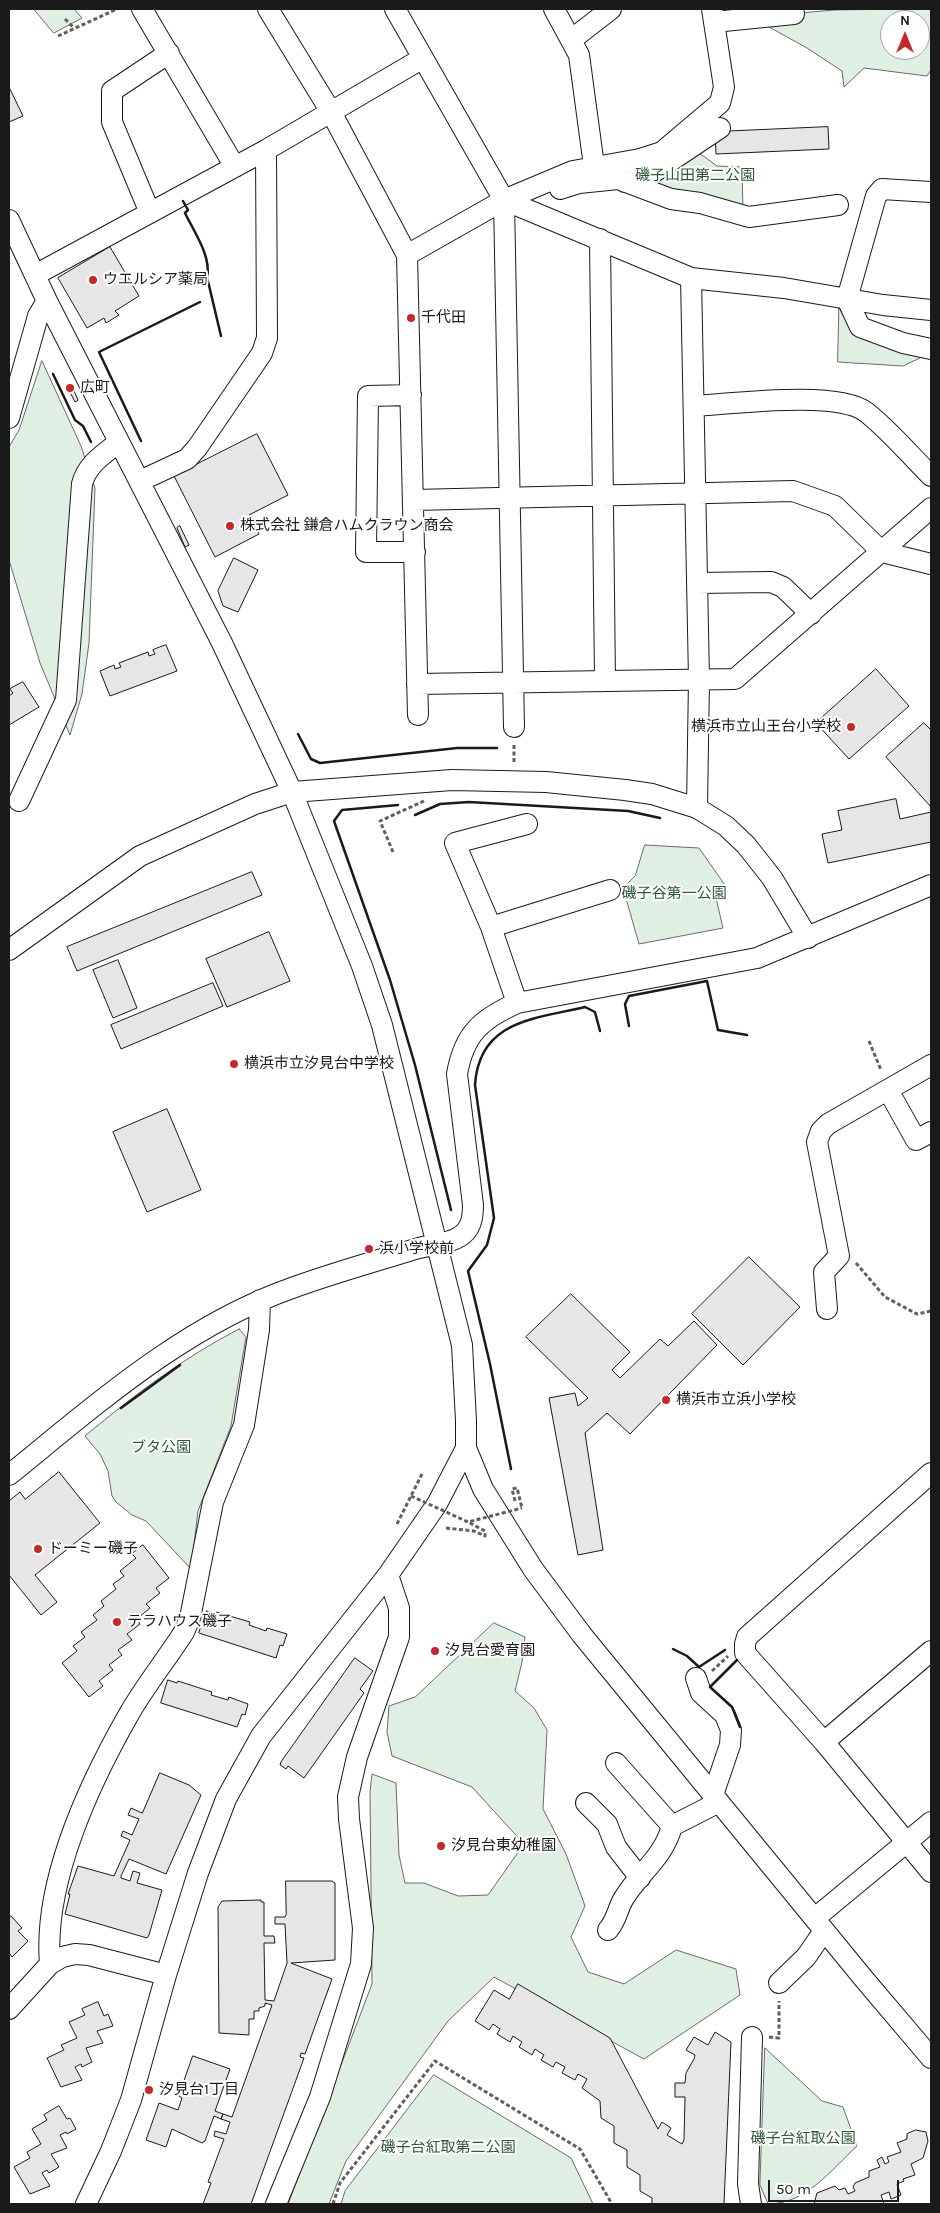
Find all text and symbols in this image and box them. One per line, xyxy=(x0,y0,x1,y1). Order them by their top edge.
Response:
north arrow xyxy=(880,10,930,60)
text: N xyxy=(900,12,910,29)
park label: 磯子山田第二公園 xyxy=(635,167,755,185)
place label: ウエルシア薬局 xyxy=(103,271,208,289)
marker: ウエルシア薬局 xyxy=(87,274,99,286)
place label: 千代田 xyxy=(421,309,466,327)
marker: 千代田 xyxy=(405,312,417,324)
place label: 広町 xyxy=(80,379,110,397)
marker: 広町 xyxy=(64,382,76,394)
place label: 株式会社 鎌倉ハムクラウン商会 xyxy=(240,517,454,535)
marker: 株式会社 鎌倉ハムクラウン商会 xyxy=(224,520,236,532)
place label: 横浜市立山王台小学校 xyxy=(691,718,841,736)
marker: 横浜市立山王台小学校 xyxy=(845,721,857,733)
park label: 磯子谷第一公園 xyxy=(622,885,726,903)
place label: 横浜市立汐見台中学校 xyxy=(244,1055,394,1073)
marker: 横浜市立汐見台中学校 xyxy=(228,1058,240,1070)
place label: 浜小学校前 xyxy=(379,1240,454,1258)
marker: 浜小学校前 xyxy=(363,1243,375,1255)
place label: 横浜市立浜小学校 xyxy=(676,1391,796,1409)
marker: 横浜市立浜小学校 xyxy=(660,1394,672,1406)
park label: ブタ公園 xyxy=(131,1439,191,1457)
place label: ドーミー磯子 xyxy=(48,1540,138,1558)
marker: ドーミー磯子 xyxy=(32,1543,44,1555)
place label: テラハウス磯子 xyxy=(127,1613,232,1631)
marker: テラハウス磯子 xyxy=(111,1616,123,1628)
place label: 汐見台愛育園 xyxy=(445,1642,535,1660)
marker: 汐見台愛育園 xyxy=(429,1645,441,1657)
place label: 汐見台東幼稚園 xyxy=(451,1837,556,1855)
marker: 汐見台東幼稚園 xyxy=(435,1840,447,1852)
place label: 汐見台1丁目 xyxy=(159,2081,239,2099)
marker: 汐見台1丁目 xyxy=(143,2084,155,2096)
park label: 磯子台紅取公園 xyxy=(751,2130,855,2148)
park label: 磯子台紅取第二公園 xyxy=(381,2139,515,2157)
scale bar xyxy=(770,2170,901,2202)
text: 50 m xyxy=(776,2180,811,2198)

